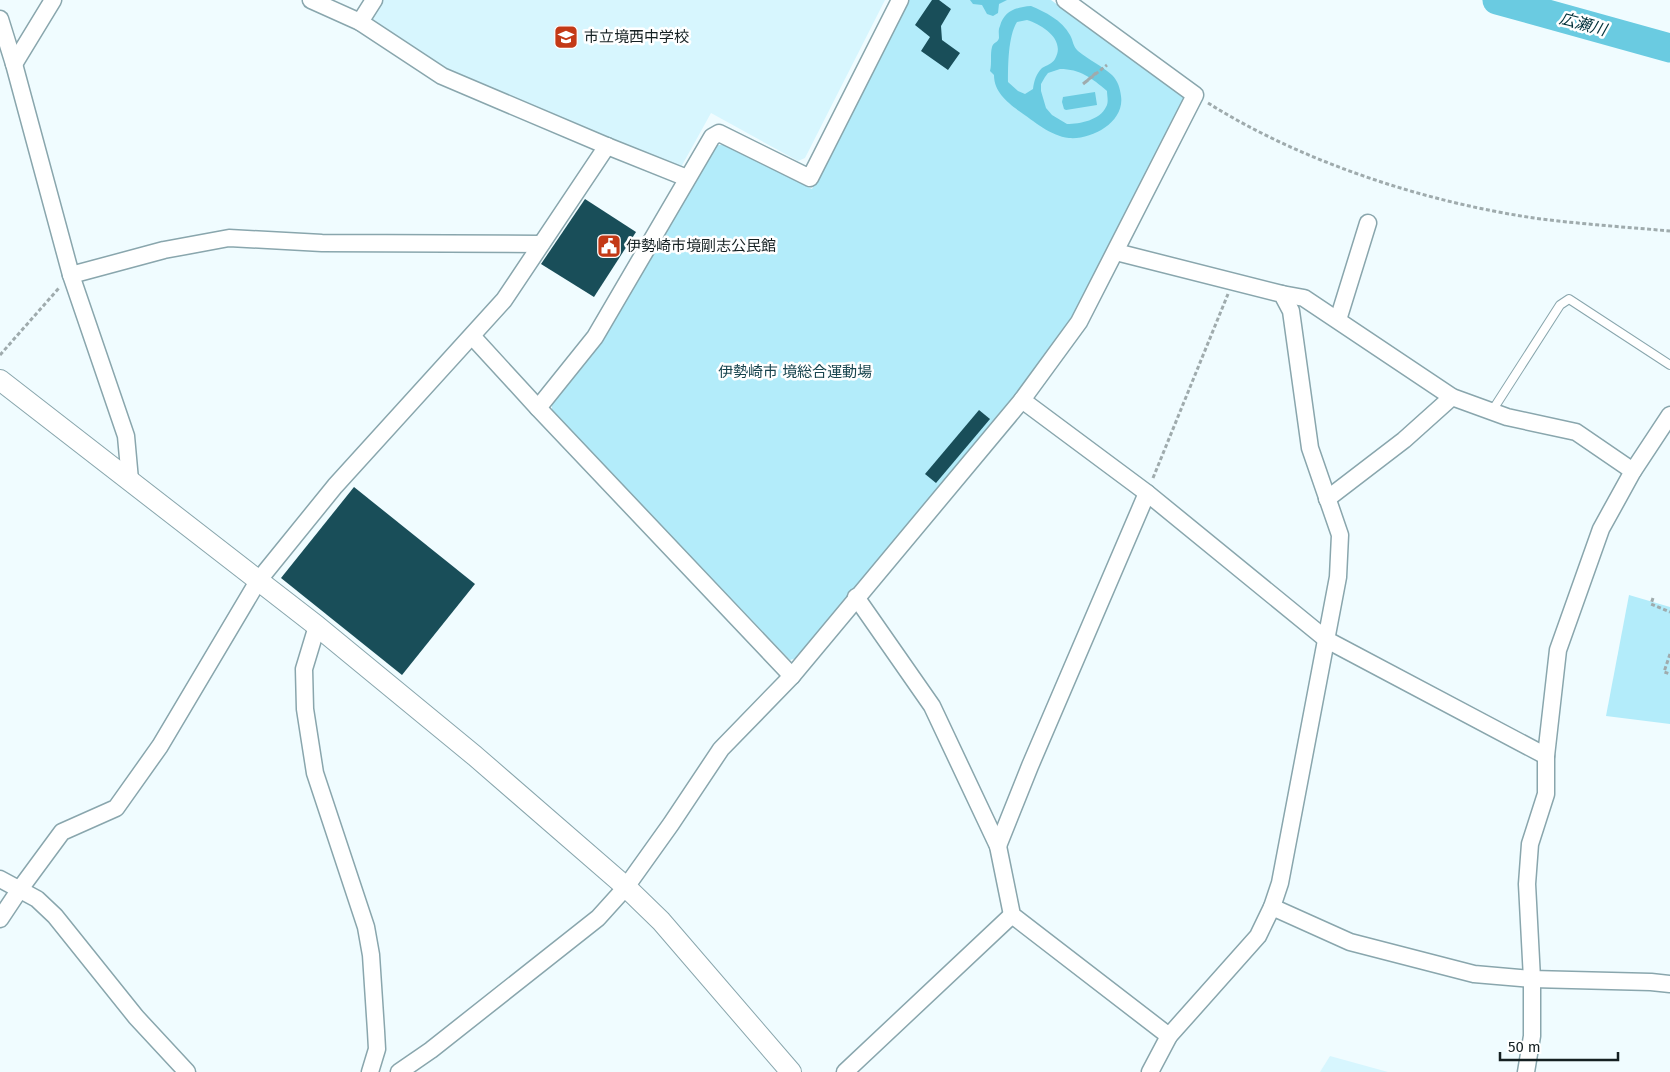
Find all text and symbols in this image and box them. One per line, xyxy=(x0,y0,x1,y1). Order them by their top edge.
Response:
water label: 広瀬川 xyxy=(1557,9,1611,40)
school or university icon: 市立境西中学校 xyxy=(553,24,579,50)
place label: 市立境西中学校 xyxy=(584,28,689,46)
public building icon: 伊勢崎市境剛志公民館 xyxy=(596,233,622,259)
place label: 伊勢崎市境剛志公民館 xyxy=(626,237,776,255)
park label: 伊勢崎市 境総合運動場 xyxy=(718,363,872,381)
scale bar xyxy=(1500,1030,1618,1062)
text: 50 m xyxy=(1508,1038,1541,1056)

